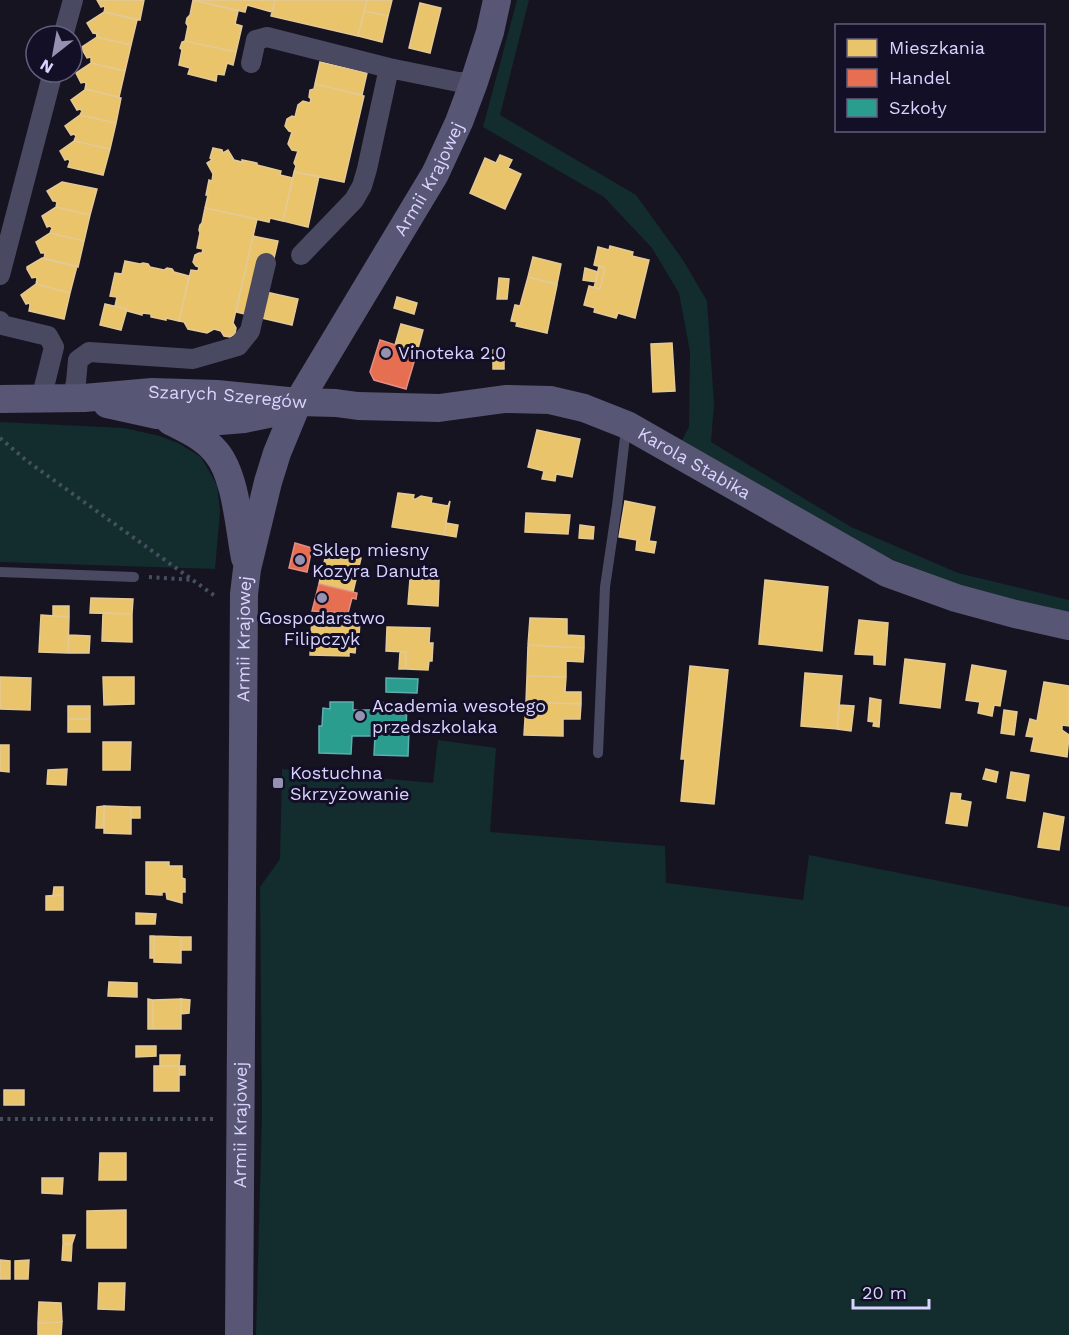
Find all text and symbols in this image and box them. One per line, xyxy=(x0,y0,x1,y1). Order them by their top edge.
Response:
north arrow xyxy=(24,24,84,84)
legend xyxy=(835,24,1045,132)
text: Mieszkania xyxy=(889,37,985,58)
text: N xyxy=(37,55,57,78)
text: Handel xyxy=(889,67,951,88)
text: Szkoły xyxy=(889,97,947,118)
street label: Armii Krajowej xyxy=(389,118,468,240)
place label: Vinoteka 2.0 xyxy=(398,342,506,363)
marker: Vinoteka 2.0 xyxy=(379,346,393,360)
street label: Szarych Szeregów xyxy=(148,381,307,412)
street label: Karola Stabika xyxy=(634,422,755,503)
place label: Sklep miesny Kozyra Danuta xyxy=(312,539,439,581)
marker: Sklep miesny Kozyra Danuta xyxy=(293,553,307,567)
street label: Armii Krajowej xyxy=(232,575,256,702)
marker: Gospodarstwo Filipczyk xyxy=(315,591,329,605)
place label: Gospodarstwo Filipczyk xyxy=(259,607,385,649)
place label: Academia wesołego przedszkolaka xyxy=(372,695,546,737)
marker: Academia wesołego przedszkolaka xyxy=(353,709,367,723)
place label: Kostuchna Skrzyżowanie xyxy=(290,762,409,804)
marker: Kostuchna Skrzyżowanie xyxy=(271,776,285,790)
street label: Armii Krajowej xyxy=(229,1062,251,1188)
scale bar xyxy=(853,1272,930,1310)
text: 20 m xyxy=(862,1282,907,1303)

